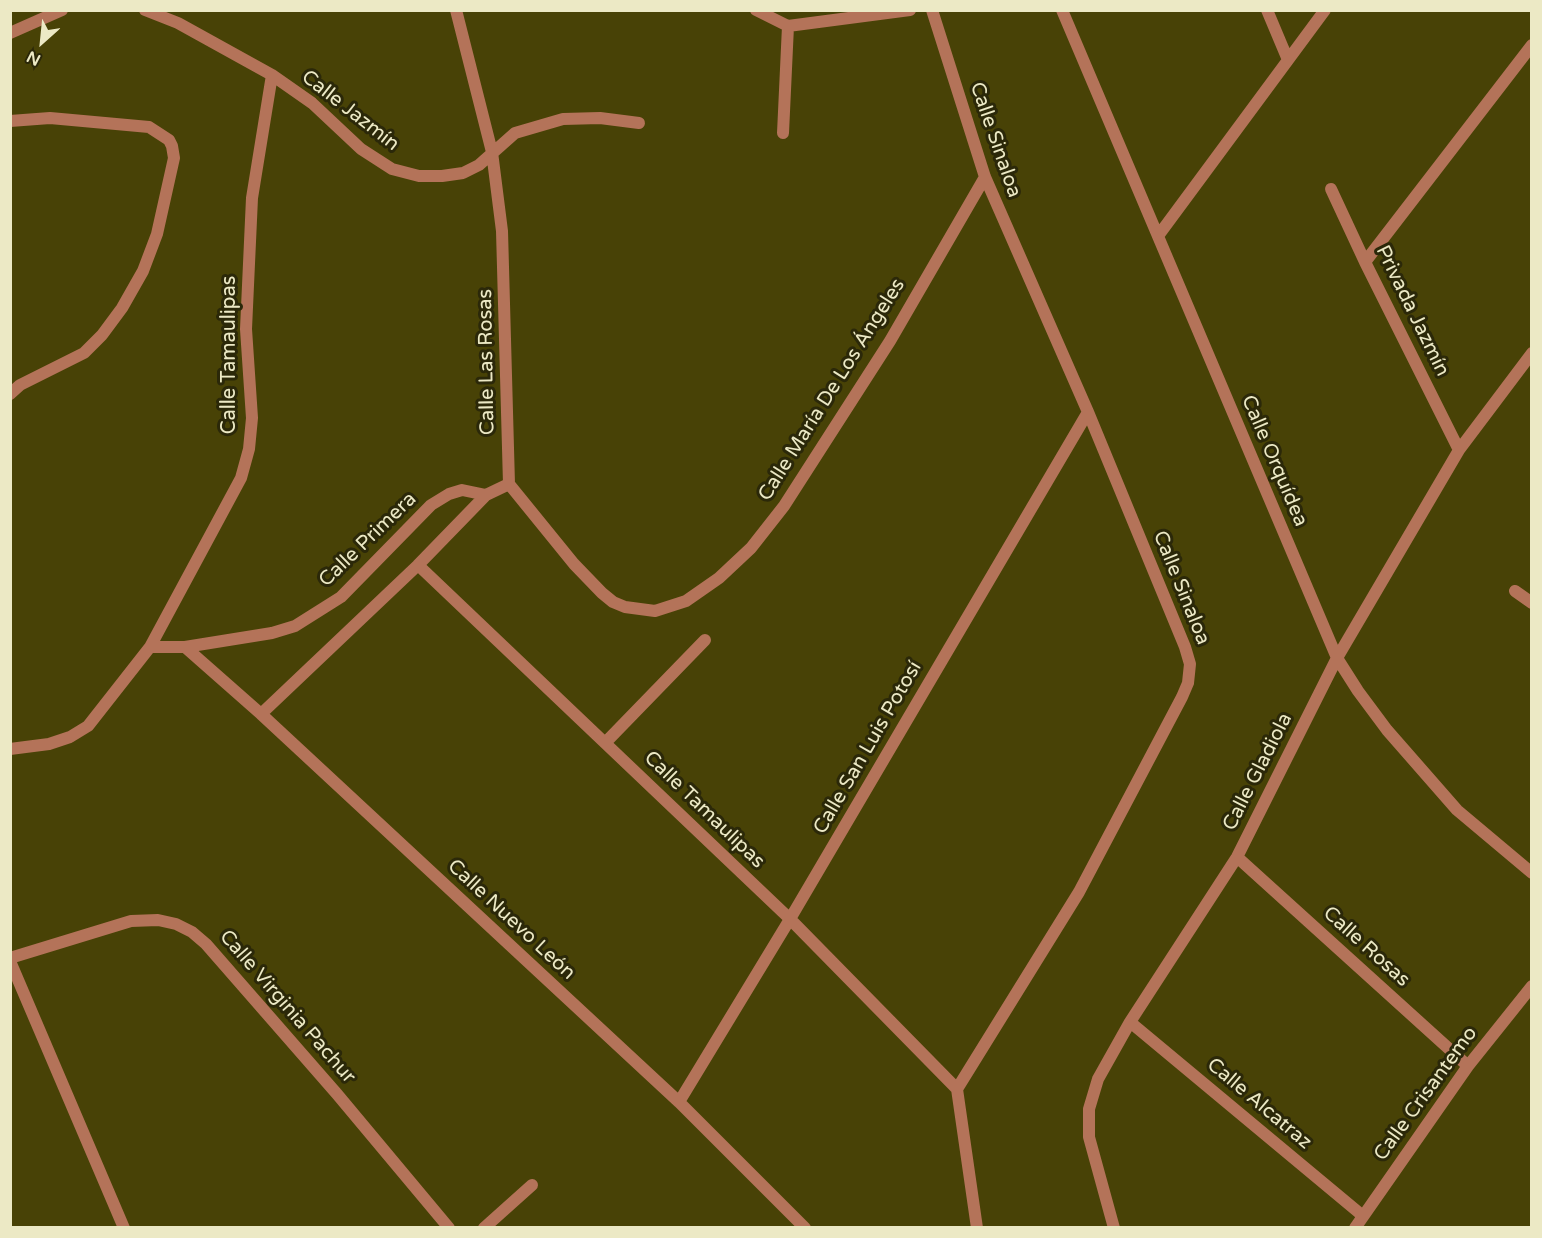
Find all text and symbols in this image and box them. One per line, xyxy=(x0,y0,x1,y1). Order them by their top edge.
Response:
north arrow xyxy=(12,12,72,72)
text: N xyxy=(24,46,44,70)
street label: Calle Jazmín xyxy=(296,65,404,157)
street label: Calle Sinaloa xyxy=(964,79,1026,201)
street label: Privada Jazmín xyxy=(1370,242,1454,380)
street label: Calle María De Los Ángeles xyxy=(754,274,910,506)
street label: Calle Tamaulipas xyxy=(218,276,242,434)
street label: Calle Las Rosas xyxy=(474,289,500,435)
street label: Calle Orquídea xyxy=(1236,392,1312,530)
street label: Calle Primera xyxy=(314,488,422,592)
street label: Calle Sinaloa xyxy=(1147,528,1215,648)
street label: Calle San Luis Potosí xyxy=(809,657,927,839)
street label: Calle Gladiola xyxy=(1218,709,1298,835)
street label: Calle Tamaulipas xyxy=(639,746,769,874)
street label: Calle Nuevo León xyxy=(442,855,580,985)
street label: Calle Rosas xyxy=(1318,902,1414,992)
street label: Calle Virginia Pachur xyxy=(214,925,360,1089)
street label: Calle Crisantemo xyxy=(1369,1022,1483,1166)
street label: Calle Alcatraz xyxy=(1202,1053,1316,1155)

